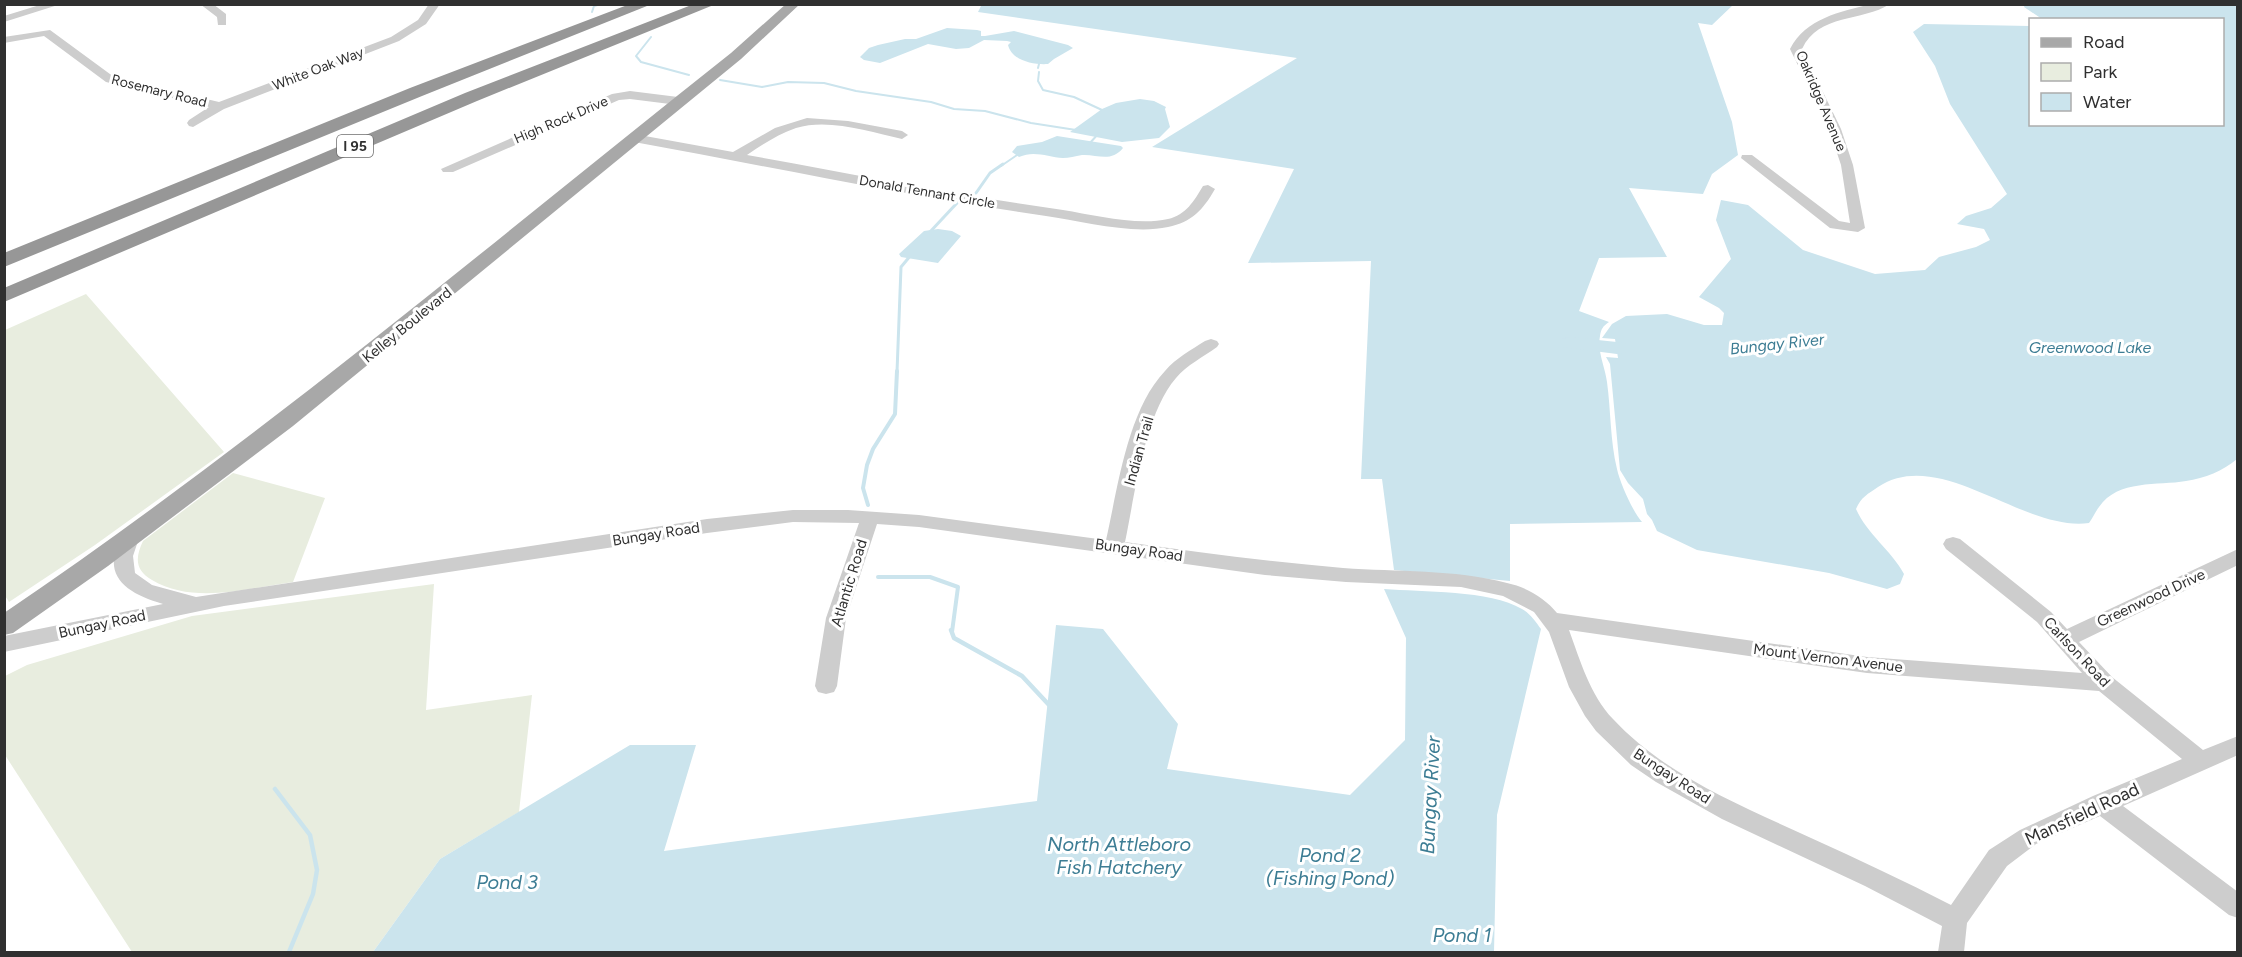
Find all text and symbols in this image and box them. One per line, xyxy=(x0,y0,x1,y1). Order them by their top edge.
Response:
legend xyxy=(2029,18,2224,126)
text: Road xyxy=(2083,31,2124,53)
street label: White Oak Way xyxy=(270,44,367,94)
street label: Oakridge Avenue xyxy=(1792,48,1850,154)
text: Park xyxy=(2083,61,2118,83)
street label: Rosemary Road xyxy=(109,71,209,111)
text: Water xyxy=(2083,91,2131,113)
street label: High Rock Drive xyxy=(511,92,611,147)
road number: I 95 xyxy=(337,135,373,157)
street label: Donald Tennant Circle xyxy=(858,172,997,212)
street label: Kelley Boulevard xyxy=(359,283,455,367)
water label: Bungay River xyxy=(1729,330,1826,358)
water label: Greenwood Lake xyxy=(2029,338,2151,357)
street label: Indian Trail xyxy=(1120,414,1158,488)
street label: Bungay Road xyxy=(611,518,701,550)
street label: Bungay Road xyxy=(1094,535,1184,565)
street label: Atlantic Road xyxy=(827,537,871,629)
street label: Greenwood Drive xyxy=(2094,565,2208,631)
street label: Bungay Road xyxy=(57,606,147,642)
street label: Carlson Road xyxy=(2040,613,2114,691)
street label: Mount Vernon Avenue xyxy=(1752,640,1904,676)
water label: Bungay River xyxy=(1415,734,1445,855)
street label: Bungay Road xyxy=(1630,744,1714,808)
street label: Mansfield Road xyxy=(2021,778,2143,850)
water label: North Attleboro Fish Hatchery xyxy=(1047,832,1191,879)
water label: Pond 2 (Fishing Pond) xyxy=(1266,843,1394,890)
water label: Pond 3 xyxy=(476,870,538,894)
water label: Pond 1 xyxy=(1432,923,1492,947)

